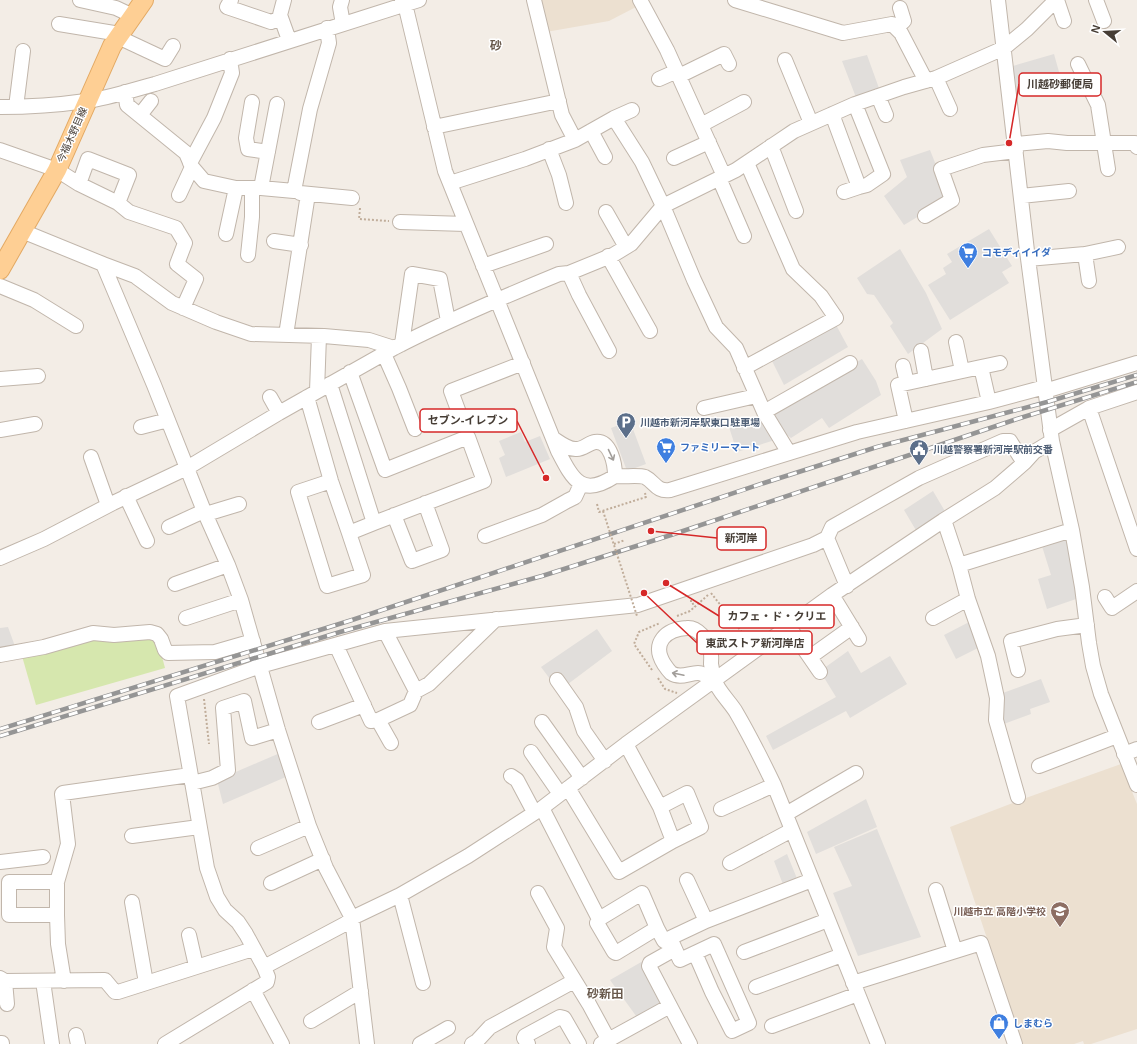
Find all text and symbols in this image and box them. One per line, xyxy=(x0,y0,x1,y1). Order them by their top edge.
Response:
north arrow xyxy=(1085,12,1125,52)
text: N xyxy=(1089,23,1102,35)
district label: 砂 xyxy=(489,39,502,53)
callout: 川越砂郵便局 xyxy=(1019,73,1101,96)
text: 川越砂郵便局 xyxy=(1027,78,1093,90)
street label: 今福木野目線 xyxy=(55,105,89,165)
supermarket icon: コモディイイダ xyxy=(957,241,979,269)
place label: コモディイイダ xyxy=(982,247,1051,258)
callout: セブン-イレブン xyxy=(420,409,517,432)
parking icon: 川越市新河岸駅東口駐車場 xyxy=(615,411,637,439)
text: セブン-イレブン xyxy=(428,414,508,426)
place label: 川越市新河岸駅東口駐車場 xyxy=(640,417,760,428)
supermarket icon: ファミリーマート xyxy=(655,436,677,464)
public building icon: 川越警察署新河岸駅前交番 xyxy=(908,438,930,466)
place label: ファミリーマート xyxy=(680,442,760,453)
place label: 川越警察署新河岸駅前交番 xyxy=(933,444,1053,455)
one-way arrow xyxy=(608,449,615,461)
callout: 新河岸 xyxy=(717,527,766,550)
text: 新河岸 xyxy=(725,532,758,544)
callout: カフェ・ド・クリエ xyxy=(719,605,834,628)
text: カフェ・ド・クリエ xyxy=(728,610,827,622)
callout: 東武ストア新河岸店 xyxy=(697,631,812,654)
text: 東武ストア新河岸店 xyxy=(706,637,805,649)
one-way arrow xyxy=(671,670,684,678)
school or university icon: 川越市立 高階小学校 xyxy=(1049,900,1071,928)
place label: 川越市立 高階小学校 xyxy=(953,906,1046,917)
district label: 砂新田 xyxy=(586,987,623,1001)
shop icon: しまむら xyxy=(988,1012,1010,1040)
place label: しまむら xyxy=(1013,1018,1053,1029)

